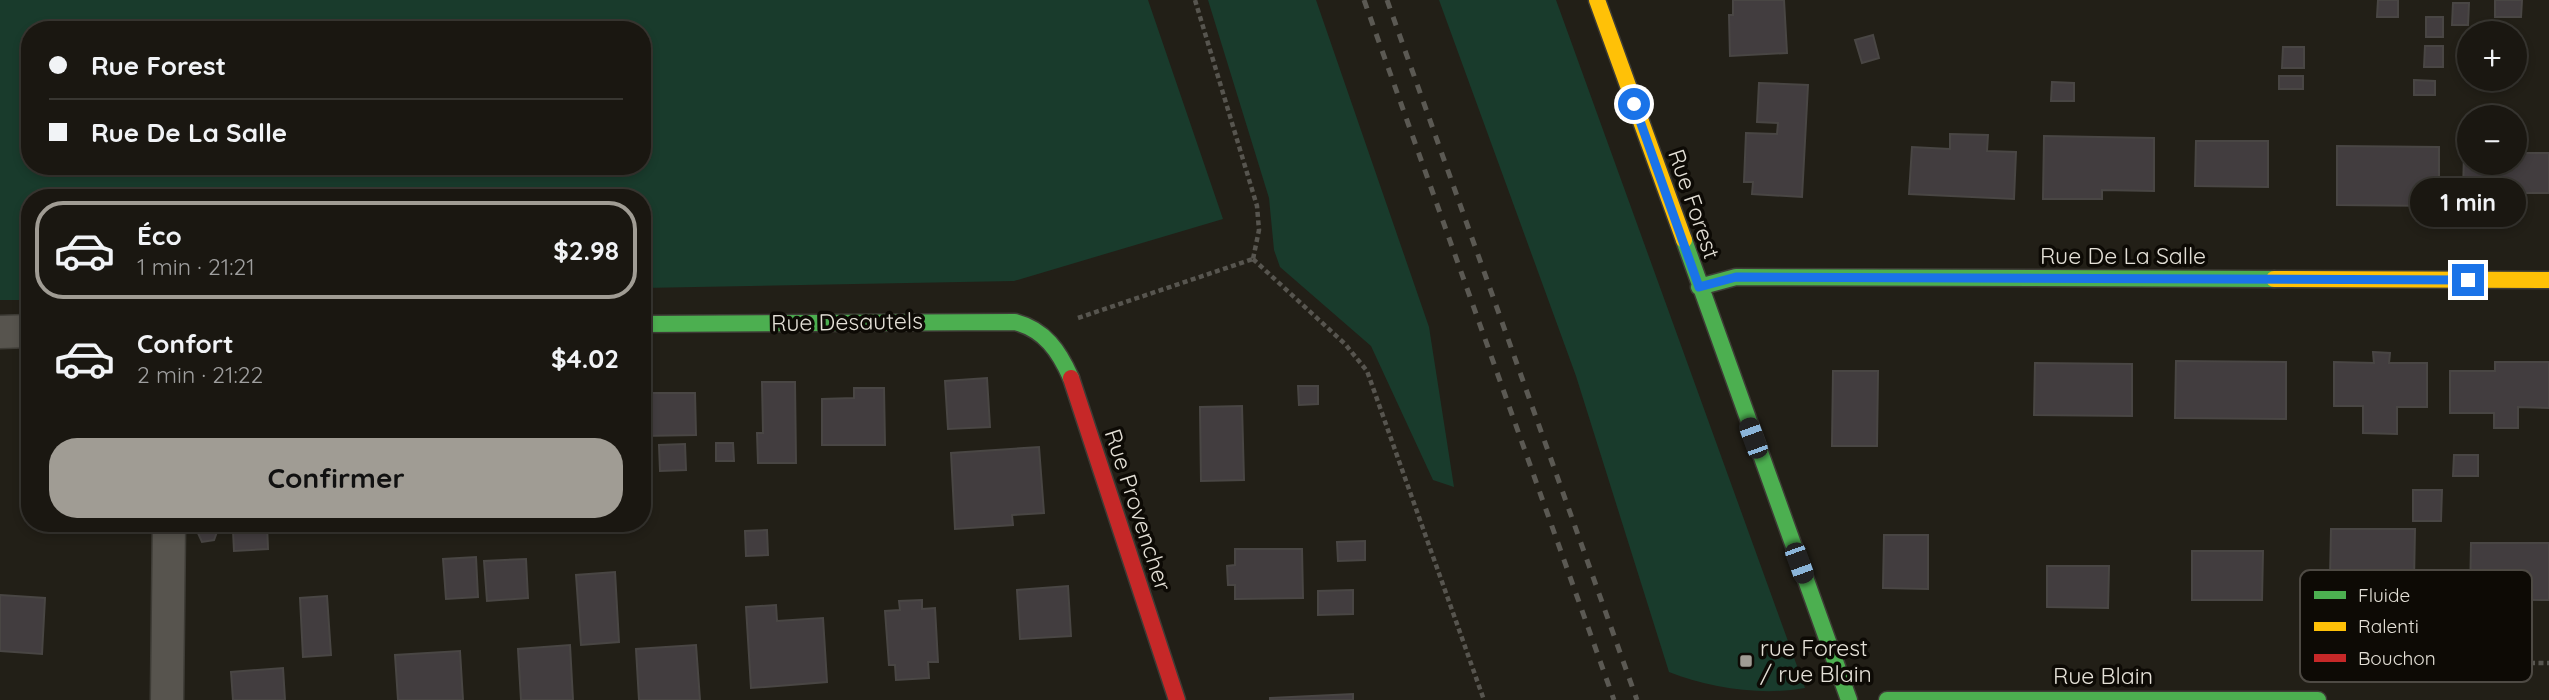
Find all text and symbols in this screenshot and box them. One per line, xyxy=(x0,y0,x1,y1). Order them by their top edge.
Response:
map controls xyxy=(2457,21,2527,175)
button: + xyxy=(2457,21,2527,91)
text: Rue Forest xyxy=(91,49,226,82)
route start xyxy=(1618,88,1650,120)
button: − xyxy=(2457,105,2527,175)
text: Rue De La Salle xyxy=(91,116,287,149)
street label: Rue Forest xyxy=(1662,145,1727,263)
callout: 1 min xyxy=(2410,178,2526,228)
text: 1 min xyxy=(2440,188,2496,217)
icon: car xyxy=(53,219,116,282)
text: Éco xyxy=(137,219,182,252)
text: $2.98 xyxy=(553,234,619,267)
street label: Rue De La Salle xyxy=(2040,241,2206,270)
text: 1 min · 21:21 xyxy=(137,252,255,281)
route end xyxy=(2452,264,2484,296)
street label: Rue Desautels xyxy=(771,306,923,337)
icon: car xyxy=(53,327,116,390)
text: Confort xyxy=(137,327,234,360)
text: $4.02 xyxy=(551,342,619,375)
text: 2 min · 21:22 xyxy=(137,360,263,389)
car xyxy=(1736,415,1771,461)
street label: Rue Provencher xyxy=(1099,425,1178,595)
button: Confirmer xyxy=(49,438,623,518)
car xyxy=(1782,540,1817,586)
legend xyxy=(2300,570,2532,682)
text: Fluide xyxy=(2358,583,2410,607)
text: Ralenti xyxy=(2358,614,2419,638)
place label: rue Forest / rue Blain xyxy=(1760,633,1872,688)
text: Bouchon xyxy=(2358,646,2436,670)
marker: rue Forest / rue Blain xyxy=(1738,653,1754,669)
street label: Rue Blain xyxy=(2053,661,2153,690)

